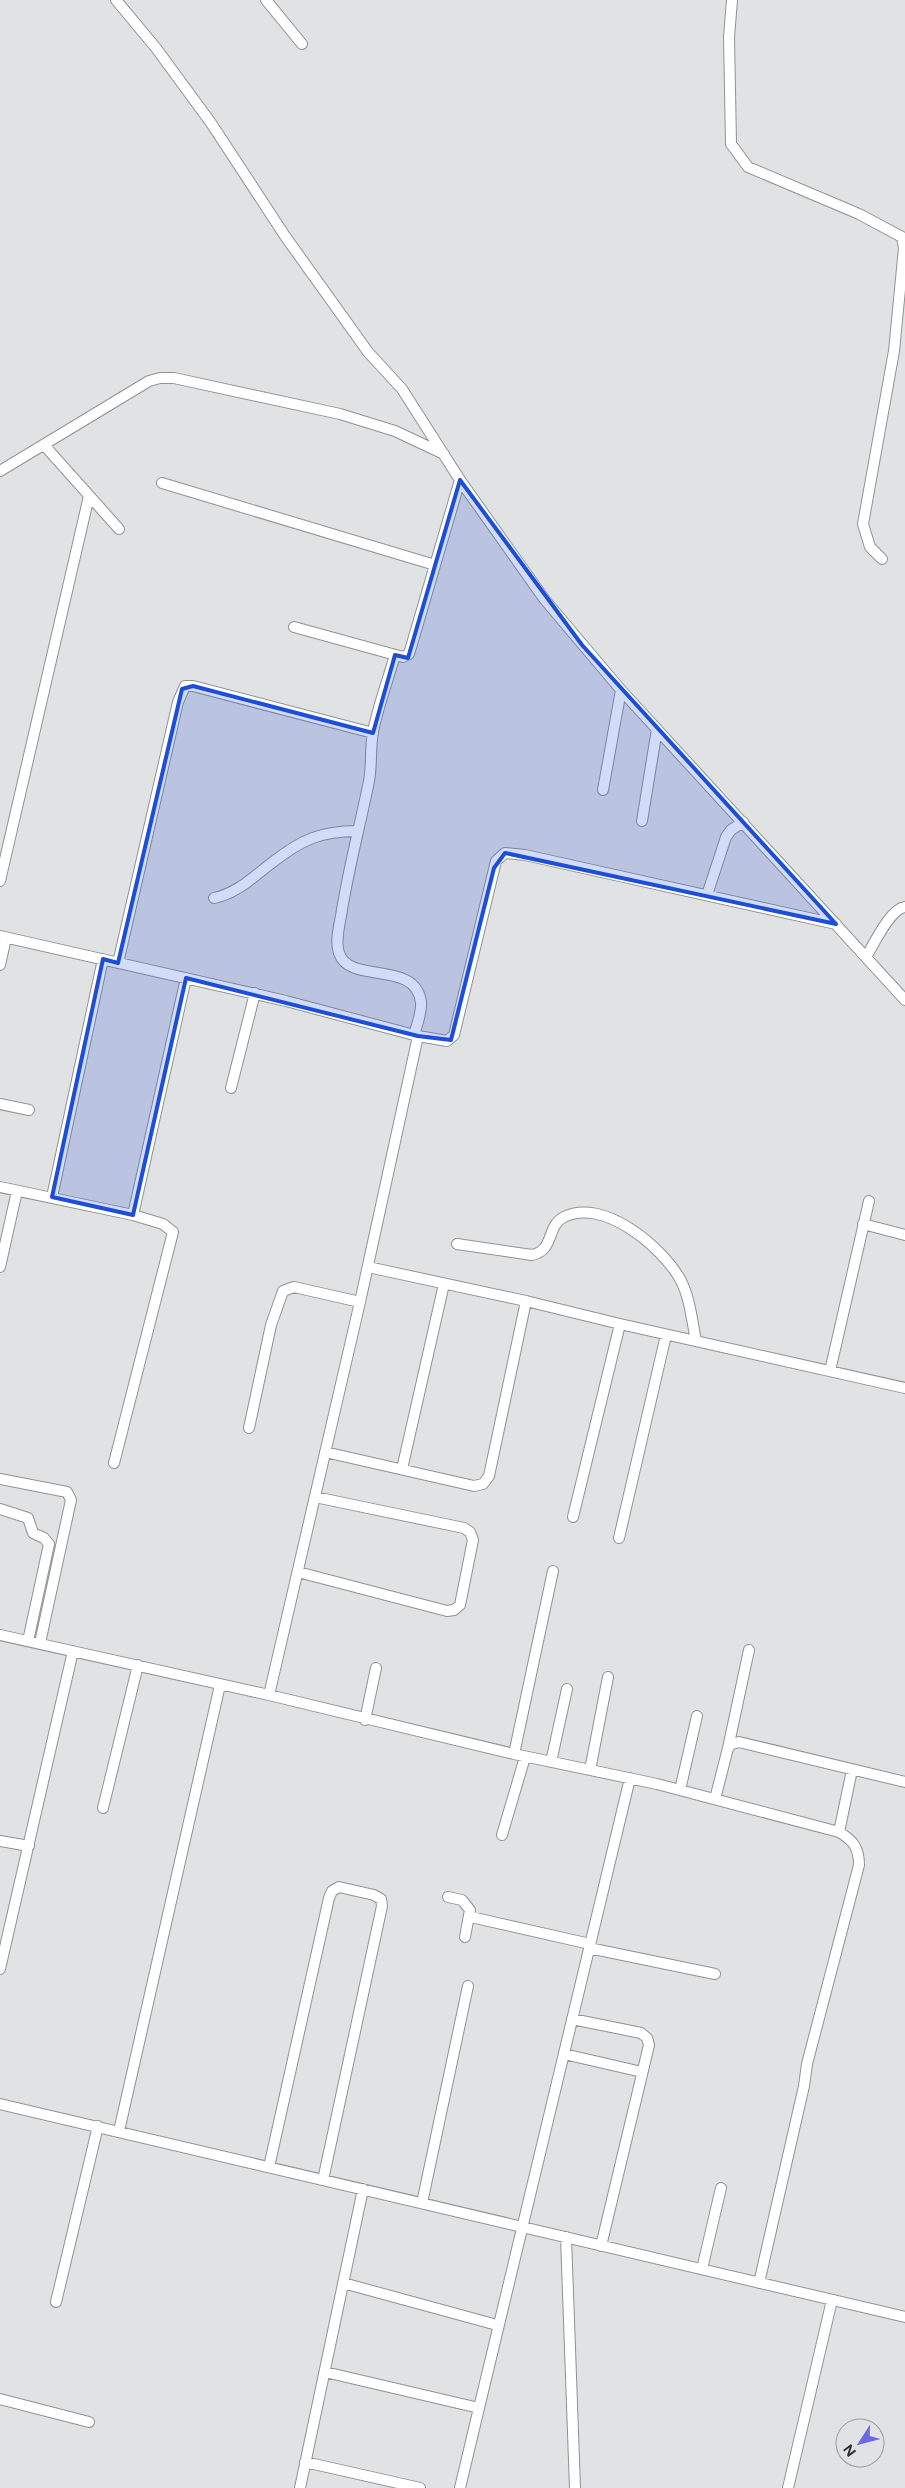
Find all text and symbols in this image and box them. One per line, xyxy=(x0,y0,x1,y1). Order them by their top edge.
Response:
north arrow xyxy=(835,2418,885,2468)
text: N xyxy=(840,2441,860,2460)

